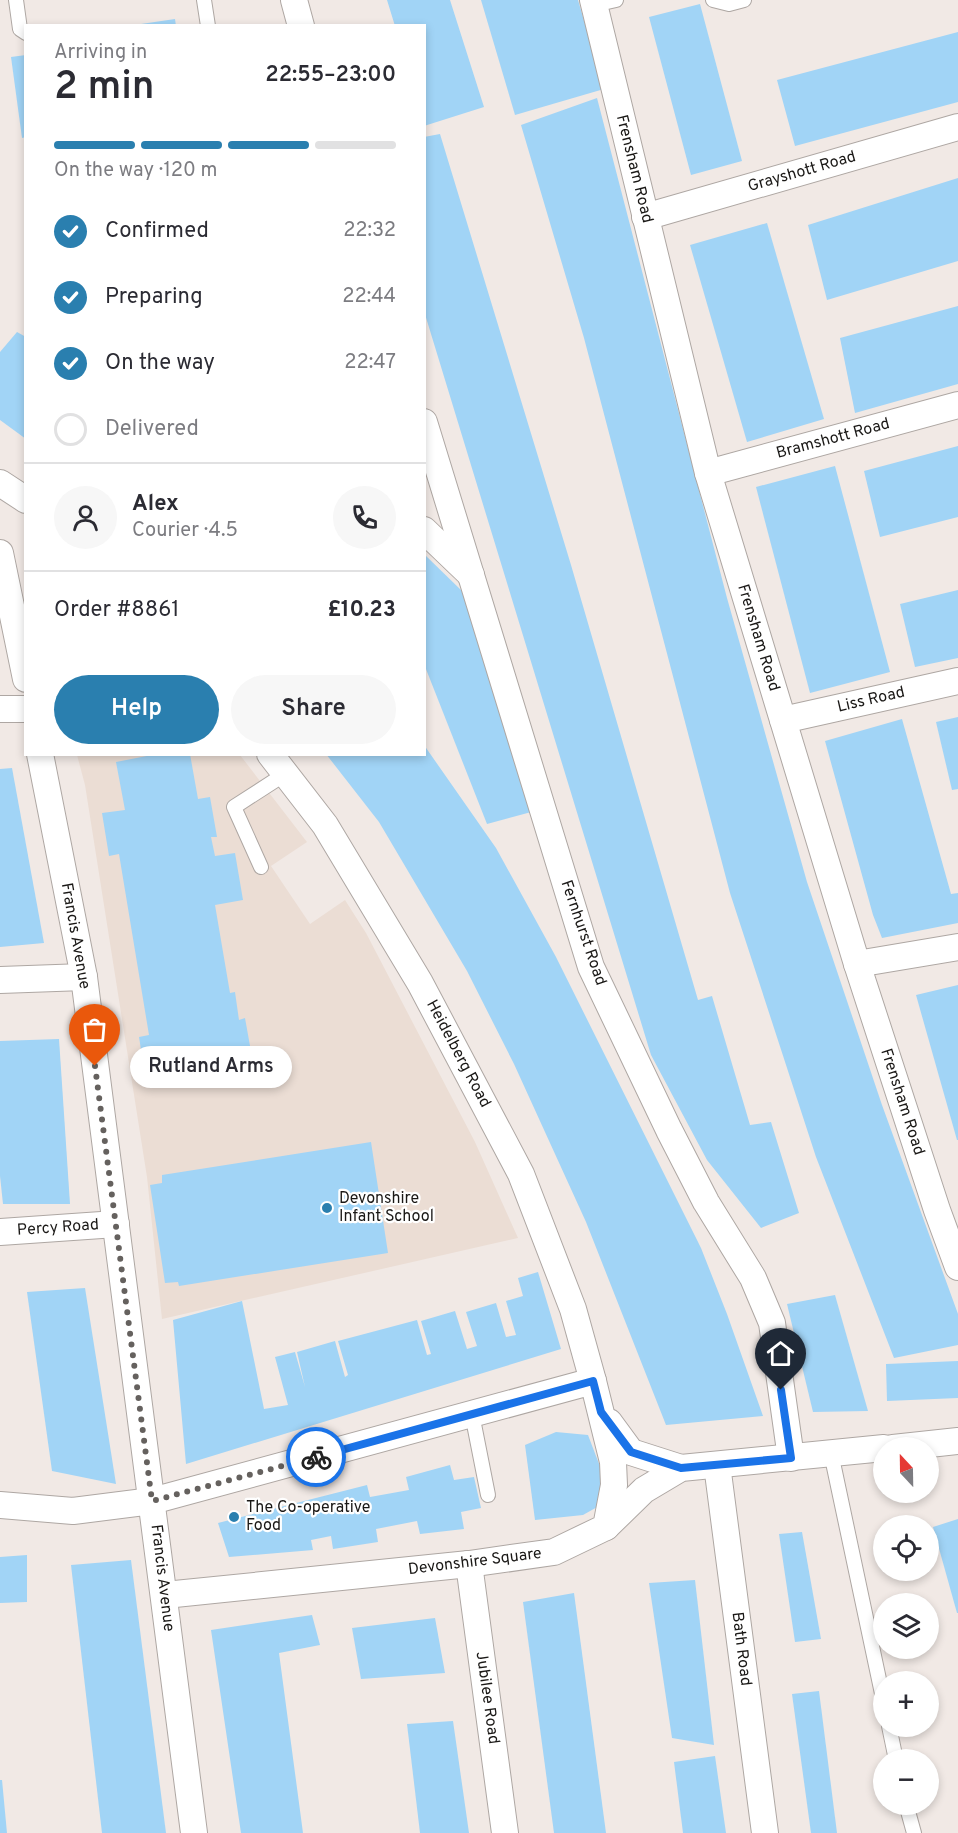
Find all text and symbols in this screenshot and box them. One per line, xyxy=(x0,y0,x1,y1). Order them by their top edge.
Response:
text: Arriving in xyxy=(54,40,147,66)
text: 22:55–23:00 xyxy=(265,62,396,89)
text: 2 min xyxy=(54,64,155,113)
street label: Frensham Road xyxy=(611,113,657,225)
street label: Grayshott Road xyxy=(746,147,858,197)
text: On the way · 120 m xyxy=(54,158,218,184)
icon: check xyxy=(54,215,87,248)
text: Confirmed xyxy=(105,218,209,245)
text: 22:32 xyxy=(343,218,396,244)
icon: check xyxy=(54,281,87,314)
text: Preparing xyxy=(105,284,203,311)
text: 22:44 xyxy=(342,284,396,310)
icon: check xyxy=(54,347,87,380)
text: On the way xyxy=(105,350,215,377)
text: 22:47 xyxy=(344,350,396,376)
street label: Bramshott Road xyxy=(774,414,892,464)
text: Delivered xyxy=(105,416,199,443)
button: person xyxy=(54,486,117,549)
button: phone xyxy=(333,486,396,549)
text: Alex xyxy=(132,491,179,518)
text: Courier · 4.5 xyxy=(132,518,238,544)
street label: Frensham Road xyxy=(732,582,784,694)
text: Order #8861 xyxy=(54,597,180,624)
text: £10.23 xyxy=(327,597,396,624)
button: Help xyxy=(54,675,219,744)
button: Share xyxy=(231,675,396,744)
street label: Liss Road xyxy=(835,683,907,717)
street label: Fernhurst Road xyxy=(556,878,610,988)
street label: Francis Avenue xyxy=(56,881,94,991)
street label: Heidelberg Road xyxy=(421,997,495,1111)
pin xyxy=(69,1004,120,1066)
icon: bag xyxy=(78,1013,111,1046)
callout: Rutland Arms xyxy=(131,1045,293,1087)
street label: Frensham Road xyxy=(875,1046,929,1158)
text: Rutland Arms xyxy=(148,1054,274,1080)
place label: Devonshire Infant School xyxy=(339,1189,434,1227)
marker: Devonshire Infant School xyxy=(320,1201,334,1215)
street label: Percy Road xyxy=(16,1215,100,1241)
pin xyxy=(755,1328,806,1390)
icon: home xyxy=(764,1337,797,1370)
courier xyxy=(286,1427,346,1487)
north arrow xyxy=(873,1437,939,1503)
map controls xyxy=(873,1437,939,1815)
icon: bike xyxy=(300,1441,333,1474)
place label: The Co-operative Food xyxy=(246,1498,370,1536)
marker: The Co-operative Food xyxy=(227,1510,241,1524)
button: locate xyxy=(873,1515,939,1581)
street label: Francis Avenue xyxy=(146,1523,178,1633)
street label: Devonshire Square xyxy=(407,1544,543,1580)
button: layers xyxy=(873,1593,939,1659)
street label: Bath Road xyxy=(727,1611,755,1687)
street label: Jubilee Road xyxy=(471,1650,503,1746)
button: + xyxy=(873,1671,939,1737)
button: − xyxy=(873,1749,939,1815)

